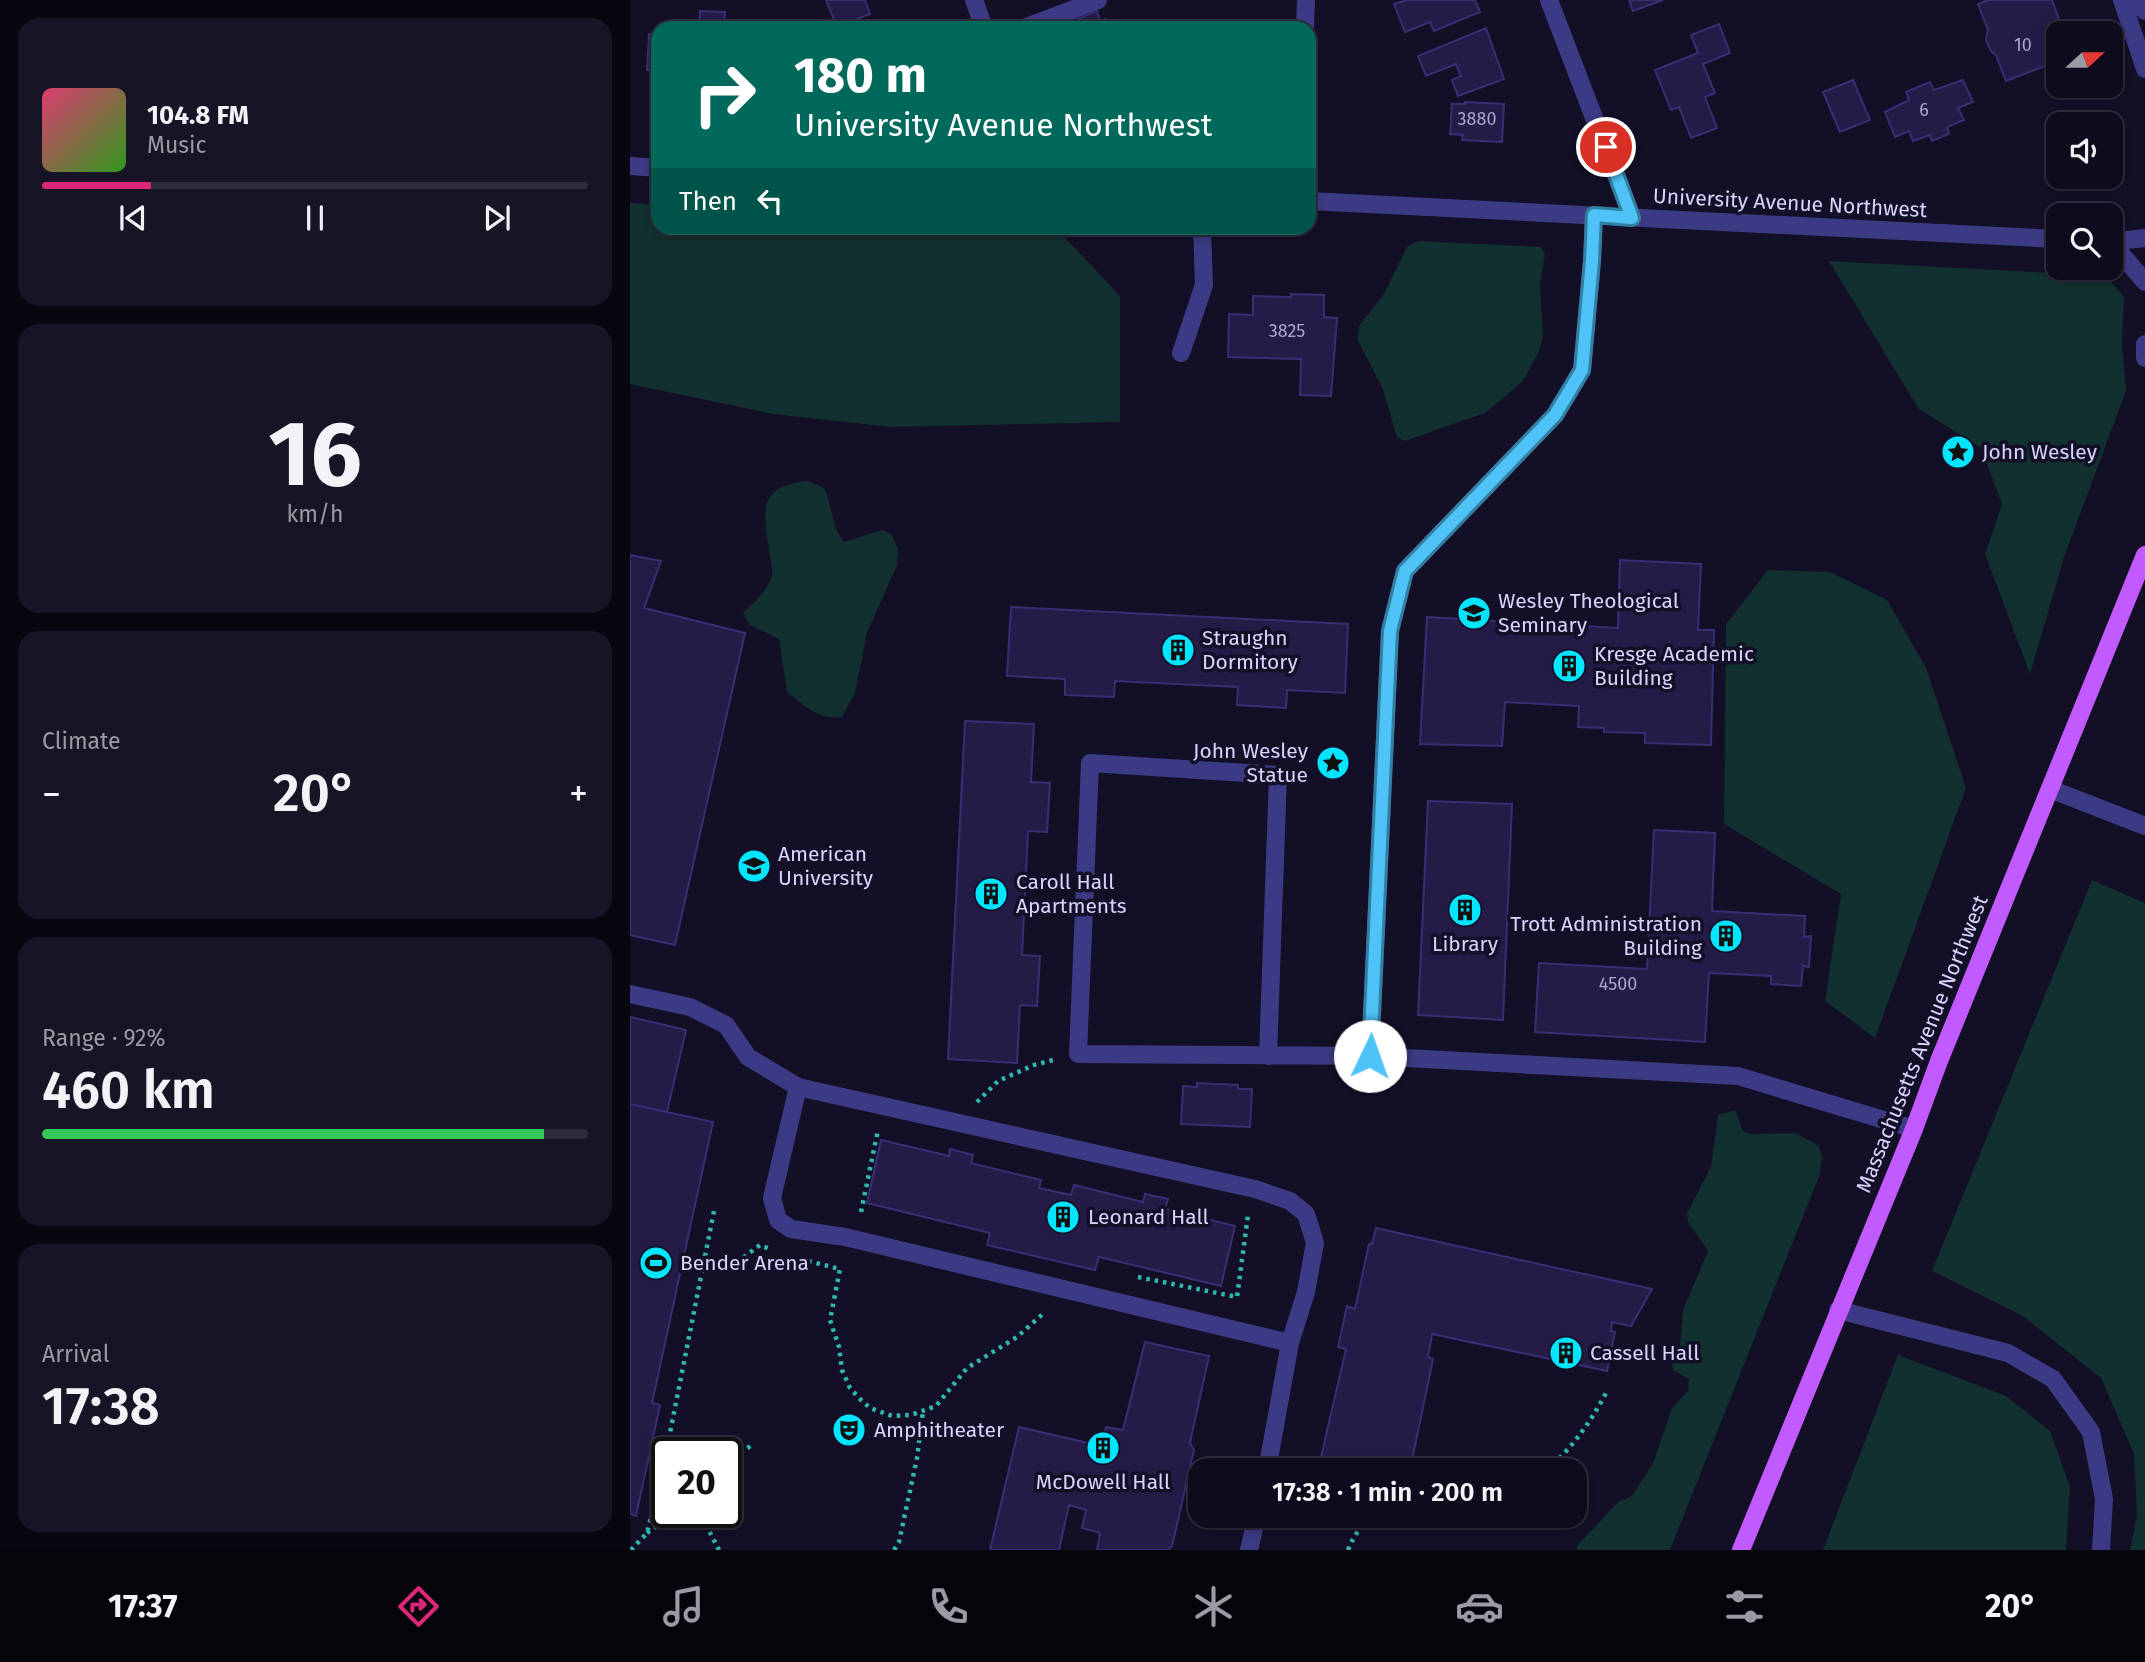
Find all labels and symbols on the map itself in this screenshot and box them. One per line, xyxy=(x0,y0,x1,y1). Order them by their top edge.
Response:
north arrow xyxy=(2046,21,2123,98)
house number: 10 xyxy=(2014,34,2032,56)
house number: 6 xyxy=(1919,99,1929,121)
house number: 3880 xyxy=(1458,108,1496,130)
pin xyxy=(1576,117,1636,177)
street label: University Avenue Northwest xyxy=(1652,183,1928,223)
house number: 3825 xyxy=(1269,320,1305,342)
place icon: John Wesley xyxy=(1939,433,1977,471)
place label: John Wesley xyxy=(1982,439,2098,465)
place label: Wesley Theological Seminary xyxy=(1498,588,1679,638)
school or university icon: Wesley Theological Seminary xyxy=(1455,594,1493,632)
place label: Straughn Dormitory xyxy=(1202,625,1298,675)
building icon: Straughn Dormitory xyxy=(1159,631,1197,669)
place label: Kresge Academic Building xyxy=(1594,641,1754,691)
building icon: Kresge Academic Building xyxy=(1550,647,1588,685)
place label: John Wesley Statue xyxy=(1193,738,1309,788)
place icon: John Wesley Statue xyxy=(1314,744,1352,782)
place label: American University xyxy=(778,841,874,891)
school or university icon: American University xyxy=(735,847,773,885)
place label: Caroll Hall Apartments xyxy=(1016,869,1127,919)
building icon: Caroll Hall Apartments xyxy=(972,875,1010,913)
building icon: Library xyxy=(1446,891,1484,929)
street label: Massachusetts Avenue Northwest xyxy=(1850,891,1994,1196)
place label: Trott Administration Building xyxy=(1510,911,1702,961)
building icon: Trott Administration Building xyxy=(1707,917,1745,955)
place label: Library xyxy=(1432,931,1499,957)
house number: 4500 xyxy=(1599,973,1637,995)
position arrow xyxy=(1333,1019,1407,1093)
building icon: Leonard Hall xyxy=(1044,1198,1082,1236)
place label: Leonard Hall xyxy=(1088,1204,1209,1230)
sports icon: Bender Arena xyxy=(637,1244,675,1282)
place label: Bender Arena xyxy=(680,1250,809,1276)
building icon: Cassell Hall xyxy=(1547,1334,1585,1372)
place label: Cassell Hall xyxy=(1590,1340,1699,1366)
theatre icon: Amphitheater xyxy=(830,1411,868,1449)
place label: Amphitheater xyxy=(874,1417,1004,1443)
building icon: McDowell Hall xyxy=(1084,1429,1122,1467)
speed limit sign: 20 xyxy=(651,1437,742,1528)
place label: McDowell Hall xyxy=(1036,1469,1170,1495)

